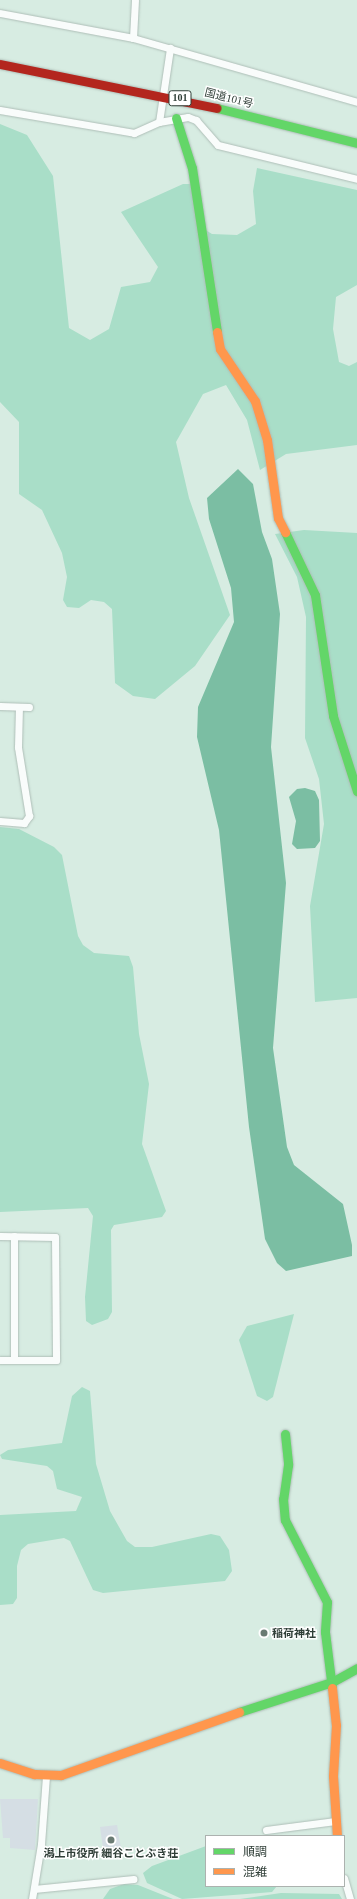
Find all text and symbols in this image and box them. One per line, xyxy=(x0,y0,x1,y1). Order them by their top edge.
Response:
street label: 国道101号 xyxy=(203,86,255,110)
road number: 101 xyxy=(168,90,192,106)
place label: 稲荷神社 xyxy=(272,1626,316,1640)
marker: 稲荷神社 xyxy=(259,1628,269,1638)
marker: 潟上市役所 細谷ことぶき荘 xyxy=(106,1835,116,1845)
legend xyxy=(205,1835,345,1887)
text: 順調 xyxy=(243,1845,267,1859)
place label: 潟上市役所 細谷ことぶき荘 xyxy=(44,1846,178,1860)
text: 混雑 xyxy=(243,1865,267,1879)

